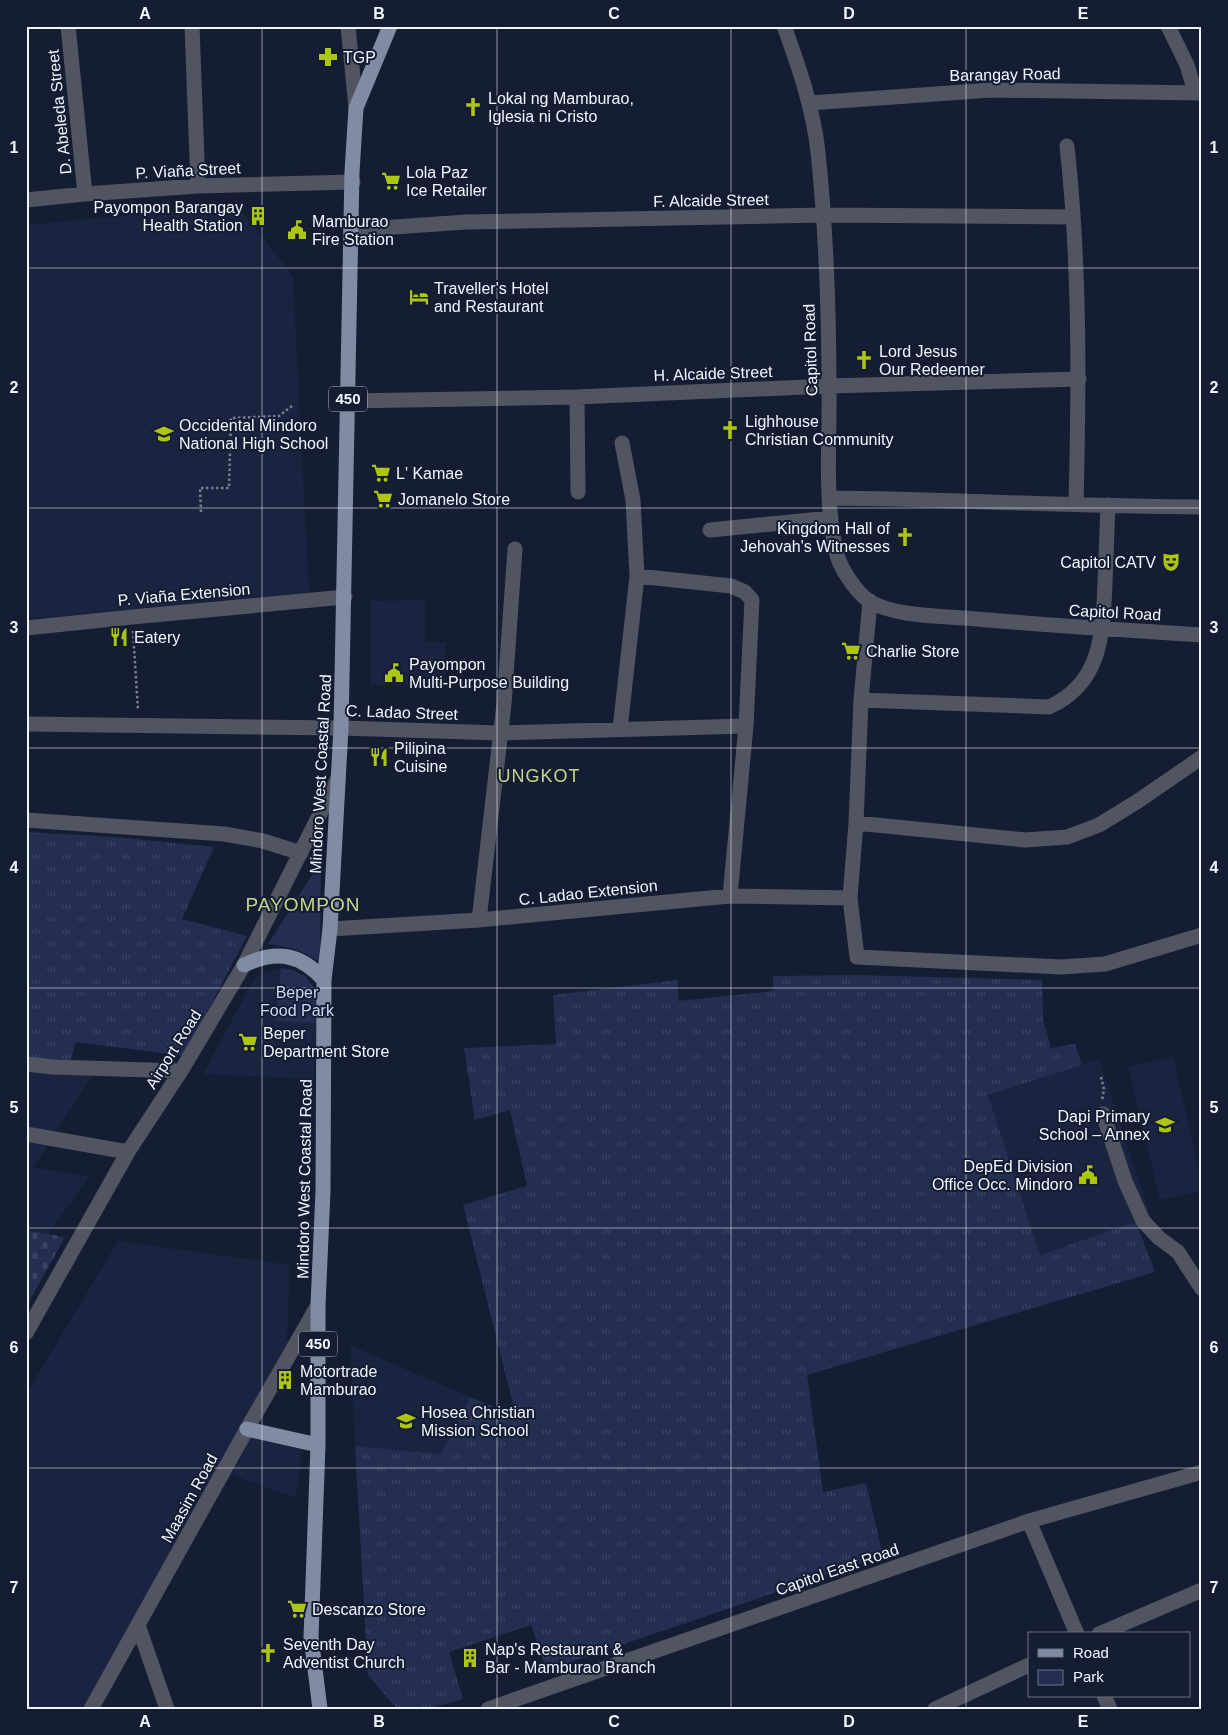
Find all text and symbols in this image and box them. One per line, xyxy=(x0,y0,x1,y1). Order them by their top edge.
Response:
text: A xyxy=(139,5,151,22)
text: B xyxy=(373,5,385,22)
text: C xyxy=(608,5,620,22)
text: D xyxy=(843,5,855,22)
text: E xyxy=(1078,5,1089,22)
pharmacy icon: TGP xyxy=(317,46,339,68)
street label: D. Abeleda Street xyxy=(44,48,75,175)
place label: TGP xyxy=(343,49,376,66)
street label: Barangay Road xyxy=(949,65,1061,84)
place label: Lokal ng Mamburao, Iglesia ni Cristo xyxy=(488,90,634,125)
church icon: Lokal ng Mamburao, Iglesia ni Cristo xyxy=(462,96,484,118)
text: 1 xyxy=(10,139,19,156)
text: 1 xyxy=(1210,139,1219,156)
street label: P. Viaña Street xyxy=(135,159,242,182)
place label: Lola Paz Ice Retailer xyxy=(406,164,488,199)
supermarket icon: Lola Paz Ice Retailer xyxy=(380,170,402,192)
street label: F. Alcaide Street xyxy=(653,191,770,210)
place label: Payompon Barangay Health Station xyxy=(94,199,243,234)
building icon: Payompon Barangay Health Station xyxy=(247,205,269,227)
place label: Mamburao Fire Station xyxy=(312,213,394,248)
public building icon: Mamburao Fire Station xyxy=(286,219,308,241)
place label: Traveller's Hotel and Restaurant xyxy=(434,280,549,315)
hotel icon: Traveller's Hotel and Restaurant xyxy=(408,286,430,308)
street label: Capitol Road xyxy=(800,303,821,397)
place label: Lord Jesus Our Redeemer xyxy=(879,343,985,378)
church icon: Lord Jesus Our Redeemer xyxy=(853,349,875,371)
street label: H. Alcaide Street xyxy=(653,363,773,384)
text: 2 xyxy=(10,379,19,396)
text: 2 xyxy=(1210,379,1219,396)
road number: 450 xyxy=(329,386,367,412)
place label: Lighhouse Christian Community xyxy=(745,413,893,448)
place label: Occidental Mindoro National High School xyxy=(179,417,328,452)
church icon: Lighhouse Christian Community xyxy=(719,419,741,441)
school or university icon: Occidental Mindoro National High School xyxy=(153,423,175,445)
supermarket icon: L' Kamae xyxy=(370,462,392,484)
place label: L' Kamae xyxy=(396,465,463,482)
supermarket icon: Jomanelo Store xyxy=(372,488,394,510)
place label: Jomanelo Store xyxy=(398,491,510,508)
place label: Kingdom Hall of Jehovah's Witnesses xyxy=(740,520,891,555)
church icon: Kingdom Hall of Jehovah's Witnesses xyxy=(894,526,916,548)
theatre icon: Capitol CATV xyxy=(1160,551,1182,573)
place label: Capitol CATV xyxy=(1060,554,1156,571)
street label: P. Viaña Extension xyxy=(117,580,251,609)
street label: Capitol Road xyxy=(1068,602,1162,623)
text: 3 xyxy=(10,619,19,636)
text: 3 xyxy=(1210,619,1219,636)
restaurant icon: Eatery xyxy=(108,626,130,648)
place label: Eatery xyxy=(134,629,180,646)
supermarket icon: Charlie Store xyxy=(840,640,862,662)
place label: Charlie Store xyxy=(866,643,959,660)
place label: Payompon Multi-Purpose Building xyxy=(409,656,569,691)
public building icon: Payompon Multi-Purpose Building xyxy=(383,662,405,684)
street label: Mindoro West Coastal Road xyxy=(307,674,334,874)
street label: C. Ladao Street xyxy=(346,702,459,723)
place label: Pilipina Cuisine xyxy=(394,740,447,775)
restaurant icon: Pilipina Cuisine xyxy=(368,746,390,768)
district label: UNGKOT xyxy=(497,766,581,786)
text: 4 xyxy=(10,859,19,876)
text: 4 xyxy=(1210,859,1219,876)
street label: C. Ladao Extension xyxy=(518,877,658,908)
district label: PAYOMPON xyxy=(246,894,360,915)
park label: Beper Food Park xyxy=(260,984,335,1019)
street label: Airport Road xyxy=(142,1007,204,1092)
place label: Beper Department Store xyxy=(263,1025,389,1060)
supermarket icon: Beper Department Store xyxy=(237,1031,259,1053)
street label: Mindoro West Coastal Road xyxy=(294,1079,315,1279)
text: 5 xyxy=(10,1099,19,1116)
text: 5 xyxy=(1210,1099,1219,1116)
place label: Dapi Primary School – Annex xyxy=(1039,1108,1150,1143)
school or university icon: Dapi Primary School – Annex xyxy=(1154,1114,1176,1136)
place label: DepEd Division Office Occ. Mindoro xyxy=(932,1158,1073,1193)
public building icon: DepEd Division Office Occ. Mindoro xyxy=(1077,1164,1099,1186)
road number: 450 xyxy=(299,1332,337,1356)
text: 6 xyxy=(10,1339,19,1356)
text: 6 xyxy=(1210,1339,1219,1356)
place label: Motortrade Mamburao xyxy=(300,1363,377,1398)
building icon: Motortrade Mamburao xyxy=(274,1369,296,1391)
place label: Hosea Christian Mission School xyxy=(421,1404,535,1439)
school or university icon: Hosea Christian Mission School xyxy=(395,1410,417,1432)
street label: Maasim Road xyxy=(158,1451,221,1546)
street label: Capitol East Road xyxy=(773,1540,901,1599)
text: 7 xyxy=(10,1579,19,1596)
text: 7 xyxy=(1210,1579,1219,1596)
supermarket icon: Descanzo Store xyxy=(286,1598,308,1620)
place label: Descanzo Store xyxy=(312,1601,426,1618)
legend xyxy=(1028,1632,1190,1698)
place label: Seventh Day Adventist Church xyxy=(283,1636,405,1671)
place label: Nap's Restaurant & Bar - Mamburao Branch xyxy=(485,1641,656,1676)
church icon: Seventh Day Adventist Church xyxy=(257,1642,279,1664)
text: Road xyxy=(1073,1644,1109,1661)
building icon: Nap's Restaurant & Bar - Mamburao Branch xyxy=(459,1647,481,1669)
text: Park xyxy=(1073,1668,1104,1685)
text: A xyxy=(139,1713,151,1730)
text: B xyxy=(373,1713,385,1730)
text: C xyxy=(608,1713,620,1730)
text: D xyxy=(843,1713,855,1730)
text: E xyxy=(1078,1713,1089,1730)

